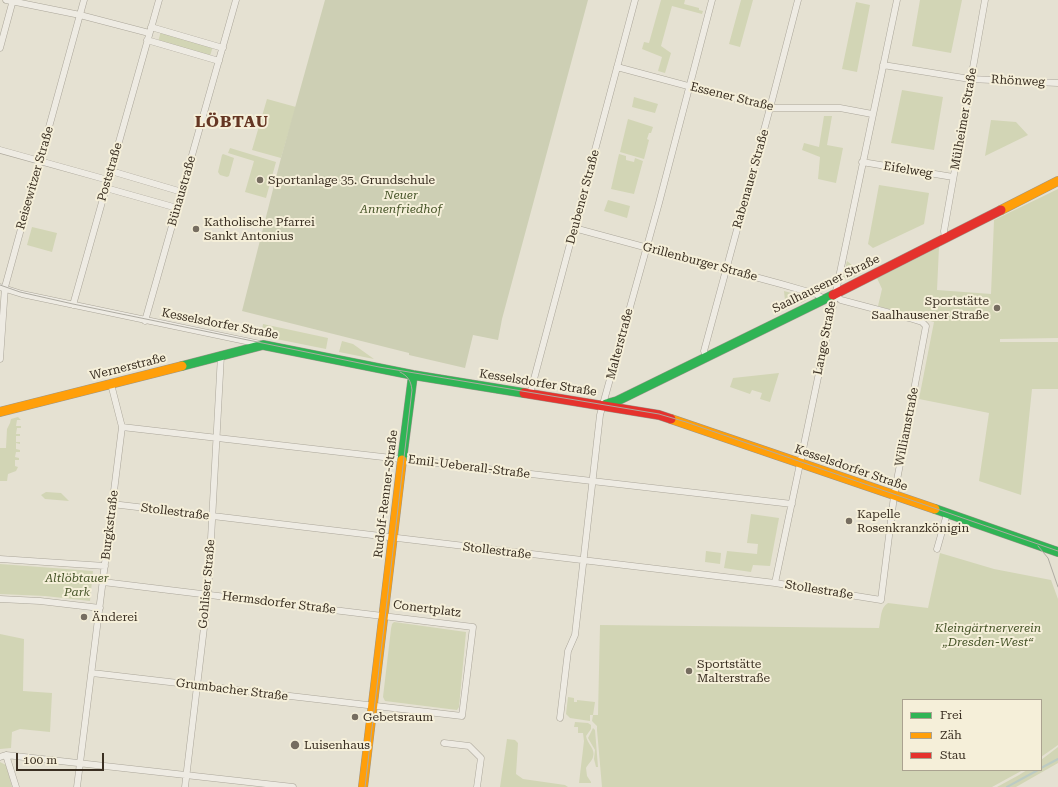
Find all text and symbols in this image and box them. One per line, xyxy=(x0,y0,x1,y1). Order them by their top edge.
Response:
street label: Mülheimer Straße xyxy=(948,67,980,171)
street label: Rhönweg xyxy=(991,72,1045,90)
street label: Essener Straße xyxy=(689,80,775,114)
district label: LÖBTAU xyxy=(195,112,269,132)
street label: Reisewitzer Straße xyxy=(13,125,57,231)
street label: Rabenauer Straße xyxy=(730,128,772,230)
street label: Poststraße xyxy=(95,141,125,203)
street label: Deubener Straße xyxy=(563,148,603,246)
street label: Bünaustraße xyxy=(165,154,199,228)
street label: Eifelweg xyxy=(882,159,934,181)
place label: Sportanlage 35. Grundschule xyxy=(268,173,435,187)
marker: Sportanlage 35. Grundschule xyxy=(255,175,265,185)
park label: Neuer Annenfriedhof xyxy=(360,188,442,216)
place label: Katholische Pfarrei Sankt Antonius xyxy=(204,215,315,243)
marker: Katholische Pfarrei Sankt Antonius xyxy=(191,224,201,234)
street label: Grillenburger Straße xyxy=(641,240,759,284)
street label: Saalhausener Straße xyxy=(770,252,882,316)
place label: Sportstätte Saalhausener Straße xyxy=(871,294,989,322)
street label: Lange Straße xyxy=(811,300,839,376)
marker: Sportstätte Saalhausener Straße xyxy=(992,303,1002,313)
street label: Kesselsdorfer Straße xyxy=(160,306,280,342)
street label: Malterstraße xyxy=(604,307,636,381)
street label: Wernerstraße xyxy=(88,351,168,383)
street label: Kesselsdorfer Straße xyxy=(478,367,598,399)
street label: Williamstraße xyxy=(892,386,922,468)
street label: Rudolf-Renner-Straße xyxy=(371,429,401,559)
street label: Kesselsdorfer Straße xyxy=(793,442,909,494)
street label: Emil-Ueberall-Straße xyxy=(407,452,531,482)
street label: Burgkstraße xyxy=(99,489,121,561)
street label: Stollestraße xyxy=(140,501,210,523)
place label: Kapelle Rosenkranzkönigin xyxy=(857,507,969,535)
marker: Kapelle Rosenkranzkönigin xyxy=(844,516,854,526)
street label: Gohliser Straße xyxy=(196,539,218,629)
street label: Stollestraße xyxy=(462,540,532,562)
park label: Altlöbtauer Park xyxy=(45,571,109,599)
street label: Stollestraße xyxy=(784,578,854,602)
street label: Hermsdorfer Straße xyxy=(221,589,337,617)
street label: Conertplatz xyxy=(392,598,462,620)
place label: Änderei xyxy=(92,610,138,624)
marker: Änderei xyxy=(79,612,89,622)
park label: Kleingärtnerverein „Dresden-West“ xyxy=(935,621,1041,649)
place label: Sportstätte Malterstraße xyxy=(697,657,770,685)
marker: Sportstätte Malterstraße xyxy=(684,666,694,676)
street label: Grumbacher Straße xyxy=(175,676,289,704)
legend xyxy=(902,699,1042,771)
text: Frei xyxy=(940,708,962,722)
place label: Gebetsraum xyxy=(363,710,433,724)
marker: Gebetsraum xyxy=(350,712,360,722)
text: Zäh xyxy=(940,728,962,742)
place label: Luisenhaus xyxy=(304,738,370,752)
marker: Luisenhaus xyxy=(289,739,301,751)
scale bar xyxy=(18,745,106,771)
text: Stau xyxy=(940,748,966,762)
text: 100 m xyxy=(23,753,57,767)

